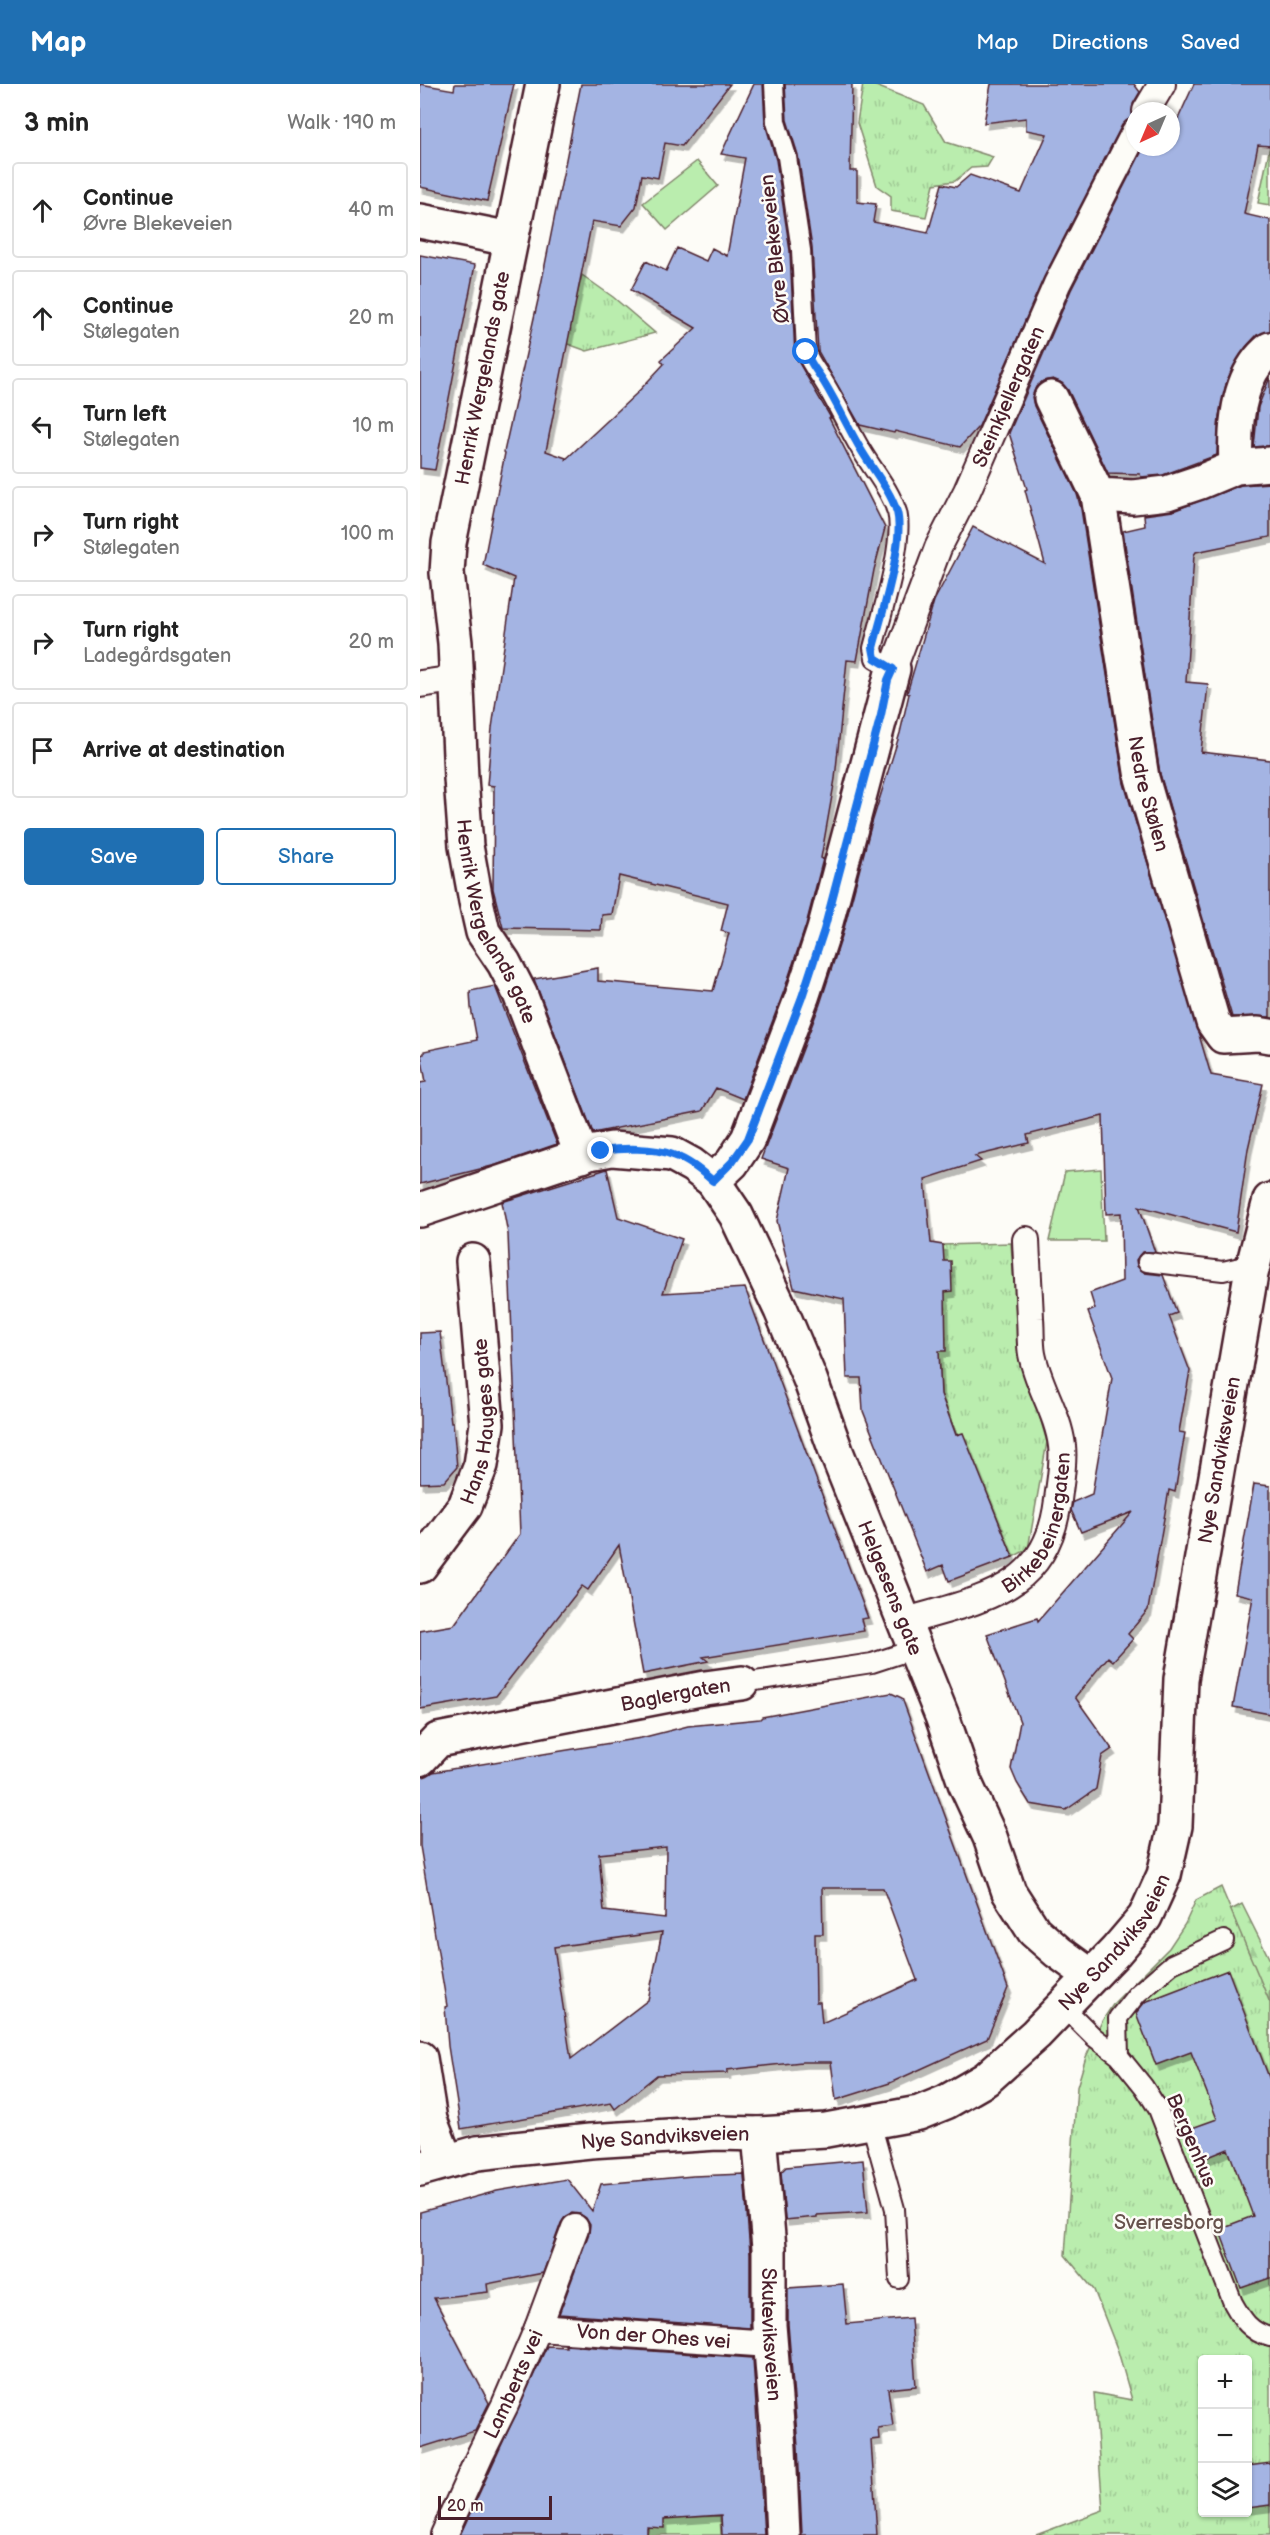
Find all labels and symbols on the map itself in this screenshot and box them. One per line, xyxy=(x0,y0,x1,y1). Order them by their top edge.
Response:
north arrow xyxy=(1126,102,1180,156)
street label: Øvre Blekeveien xyxy=(755,173,795,325)
street label: Henrik Wergelands gate xyxy=(450,269,516,487)
street label: Steinkjellergaten xyxy=(968,323,1050,471)
route start xyxy=(792,338,818,364)
street label: Nedre Stølen xyxy=(1123,734,1174,854)
street label: Henrik Wergelands gate xyxy=(451,818,541,1027)
route end xyxy=(587,1137,613,1163)
street label: Hans Hauges gate xyxy=(456,1337,500,1508)
street label: Nye Sandviksveien xyxy=(1194,1375,1246,1545)
street label: Birkebeinergaten xyxy=(997,1452,1076,1599)
street label: Helgesens gate xyxy=(852,1517,927,1659)
street label: Baglergaten xyxy=(619,1674,732,1717)
street label: Nye Sandviksveien xyxy=(1054,1870,1176,2016)
street label: Bergenhus xyxy=(1161,2090,1222,2191)
street label: Nye Sandviksveien xyxy=(580,2122,750,2155)
park label: Sverresborg xyxy=(1114,2211,1224,2235)
street label: Skuteviksveien xyxy=(756,2268,786,2402)
street label: Von der Ohes vei xyxy=(576,2320,731,2354)
street label: Lamberts vei xyxy=(479,2326,549,2443)
scale bar xyxy=(438,2493,552,2520)

